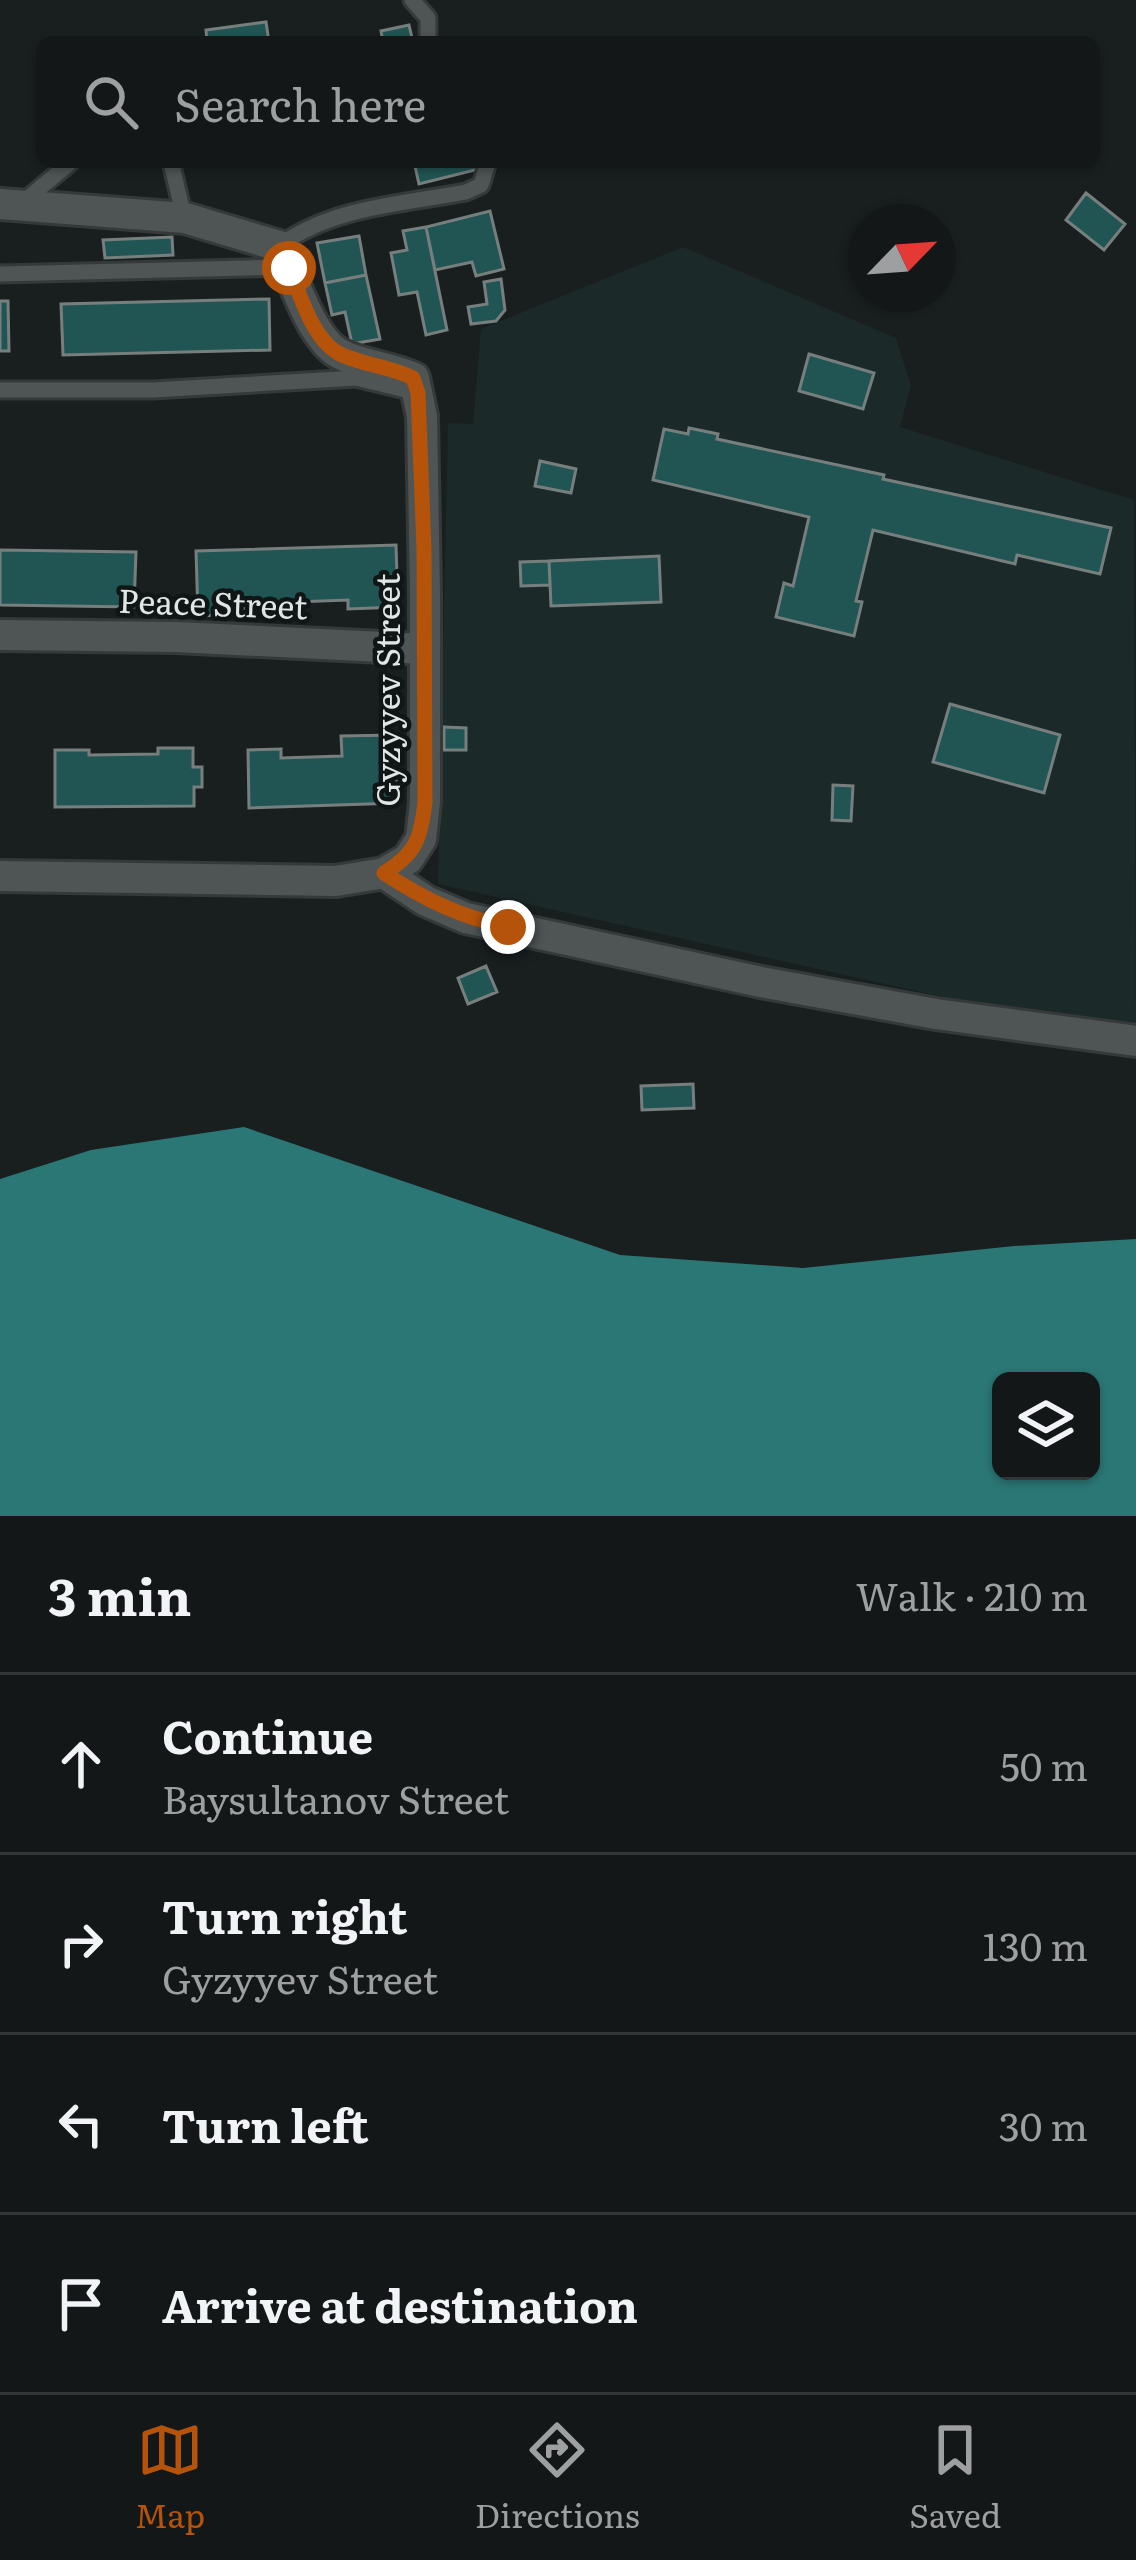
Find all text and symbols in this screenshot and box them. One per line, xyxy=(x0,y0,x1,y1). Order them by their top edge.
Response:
search box xyxy=(36,36,1100,168)
icon: search xyxy=(78,69,144,135)
text: Search here xyxy=(174,69,426,136)
north arrow xyxy=(848,204,956,312)
route start xyxy=(262,241,316,295)
street label: Gyzyyev Street xyxy=(361,572,410,807)
street label: Peace Street xyxy=(118,574,309,629)
route end xyxy=(481,900,535,954)
map controls xyxy=(992,1372,1100,1480)
button: layers xyxy=(992,1372,1100,1480)
text: 3 min xyxy=(48,1556,192,1632)
text: Walk · 210 m xyxy=(856,1565,1088,1623)
text: Continue xyxy=(162,1701,373,1768)
icon: ahead xyxy=(48,1731,114,1797)
text: 50 m xyxy=(1000,1735,1088,1793)
text: Baysultanov Street xyxy=(162,1768,509,1826)
text: Turn right xyxy=(162,1881,408,1948)
icon: right xyxy=(48,1911,114,1977)
text: 130 m xyxy=(983,1915,1088,1973)
text: Gyzyyev Street xyxy=(162,1948,438,2006)
text: Turn left xyxy=(162,2090,369,2157)
icon: left xyxy=(48,2091,114,2157)
text: 30 m xyxy=(999,2095,1088,2153)
text: Arrive at destination xyxy=(162,2270,638,2337)
icon: arrive xyxy=(48,2271,114,2337)
tab: Map xyxy=(135,2417,205,2538)
tab: Directions xyxy=(475,2417,640,2538)
tab: Saved xyxy=(909,2417,1001,2538)

